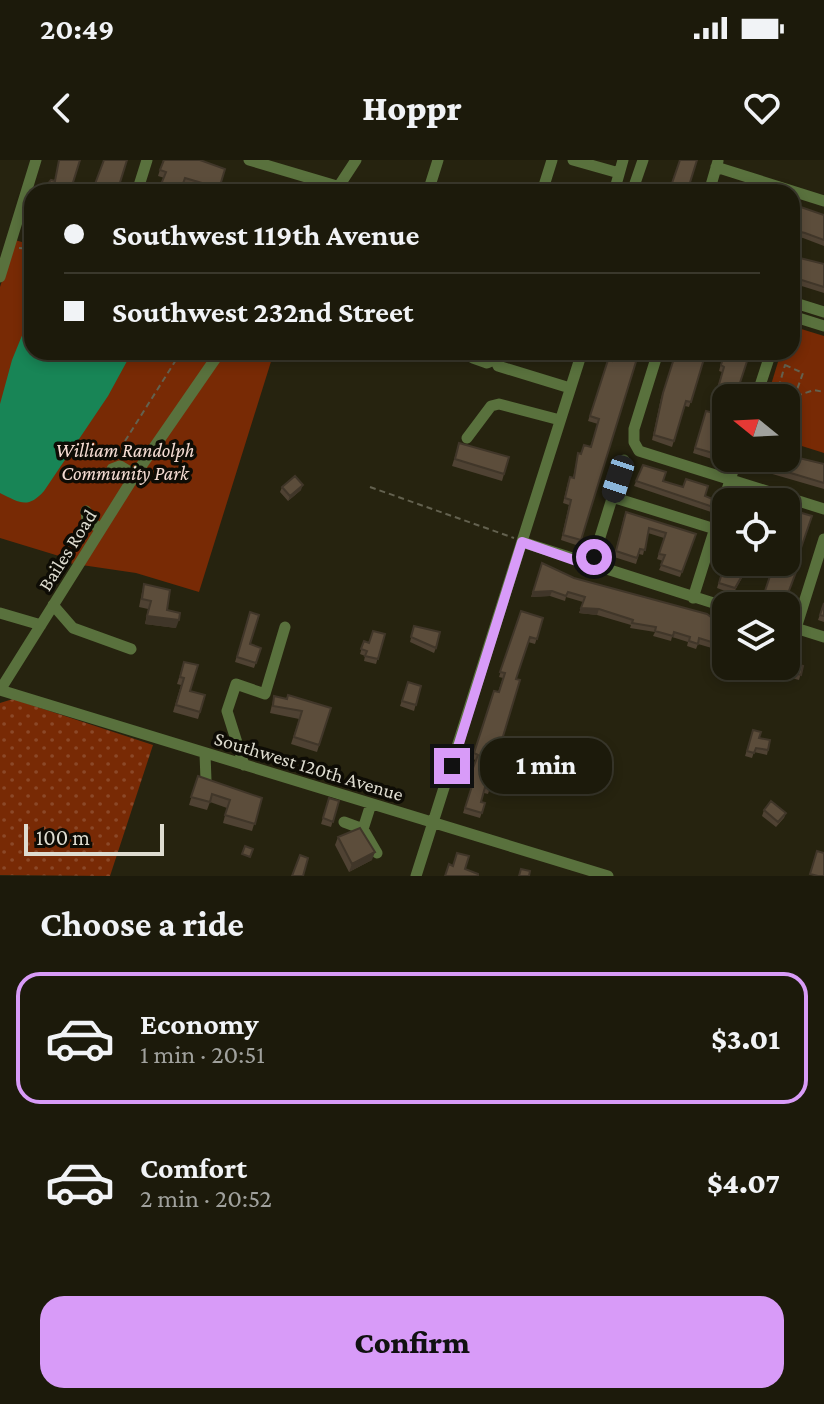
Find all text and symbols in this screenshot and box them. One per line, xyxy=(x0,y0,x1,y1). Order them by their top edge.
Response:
text: 20:49 xyxy=(40,12,114,45)
icon: back xyxy=(40,86,84,130)
icon: heart xyxy=(740,86,784,130)
text: Hoppr xyxy=(362,88,462,128)
text: Southwest 119th Avenue xyxy=(112,218,420,251)
text: Southwest 232nd Street xyxy=(112,295,414,328)
north arrow xyxy=(712,384,800,472)
map controls xyxy=(712,384,800,680)
park label: William Randolph Community Park xyxy=(56,439,194,485)
car xyxy=(599,452,637,506)
button: locate xyxy=(712,488,800,576)
street label: Bailes Road xyxy=(33,505,101,595)
route start xyxy=(576,539,612,575)
button: layers xyxy=(712,592,800,680)
street label: Southwest 120th Avenue xyxy=(212,727,406,805)
callout: 1 min xyxy=(480,738,612,794)
route end xyxy=(434,748,470,784)
text: 1 min xyxy=(516,751,576,780)
scale bar xyxy=(24,820,164,856)
text: 100 m xyxy=(36,825,90,850)
text: Choose a ride xyxy=(40,904,244,944)
icon: car xyxy=(44,1002,116,1074)
text: Economy xyxy=(140,1007,259,1040)
text: $3.01 xyxy=(711,1022,780,1055)
text: 1 min · 20:51 xyxy=(140,1040,265,1069)
icon: car xyxy=(44,1146,116,1218)
text: Comfort xyxy=(140,1151,247,1184)
text: $4.07 xyxy=(707,1166,780,1199)
text: 2 min · 20:52 xyxy=(140,1184,272,1213)
button: Confirm xyxy=(40,1296,784,1388)

